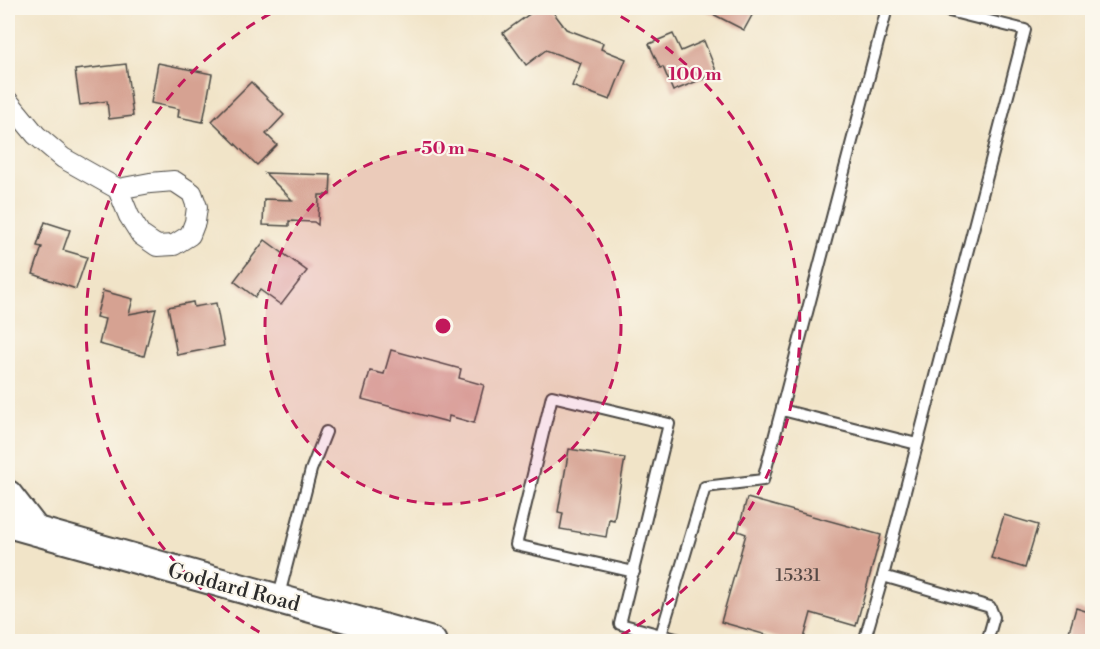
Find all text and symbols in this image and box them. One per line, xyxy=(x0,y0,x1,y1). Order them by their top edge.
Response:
text: 100 m xyxy=(668,63,722,86)
text: 50 m xyxy=(421,137,465,160)
centre of rings xyxy=(433,316,453,336)
street label: Goddard Road xyxy=(165,558,303,618)
house number: 15331 xyxy=(776,564,821,587)

